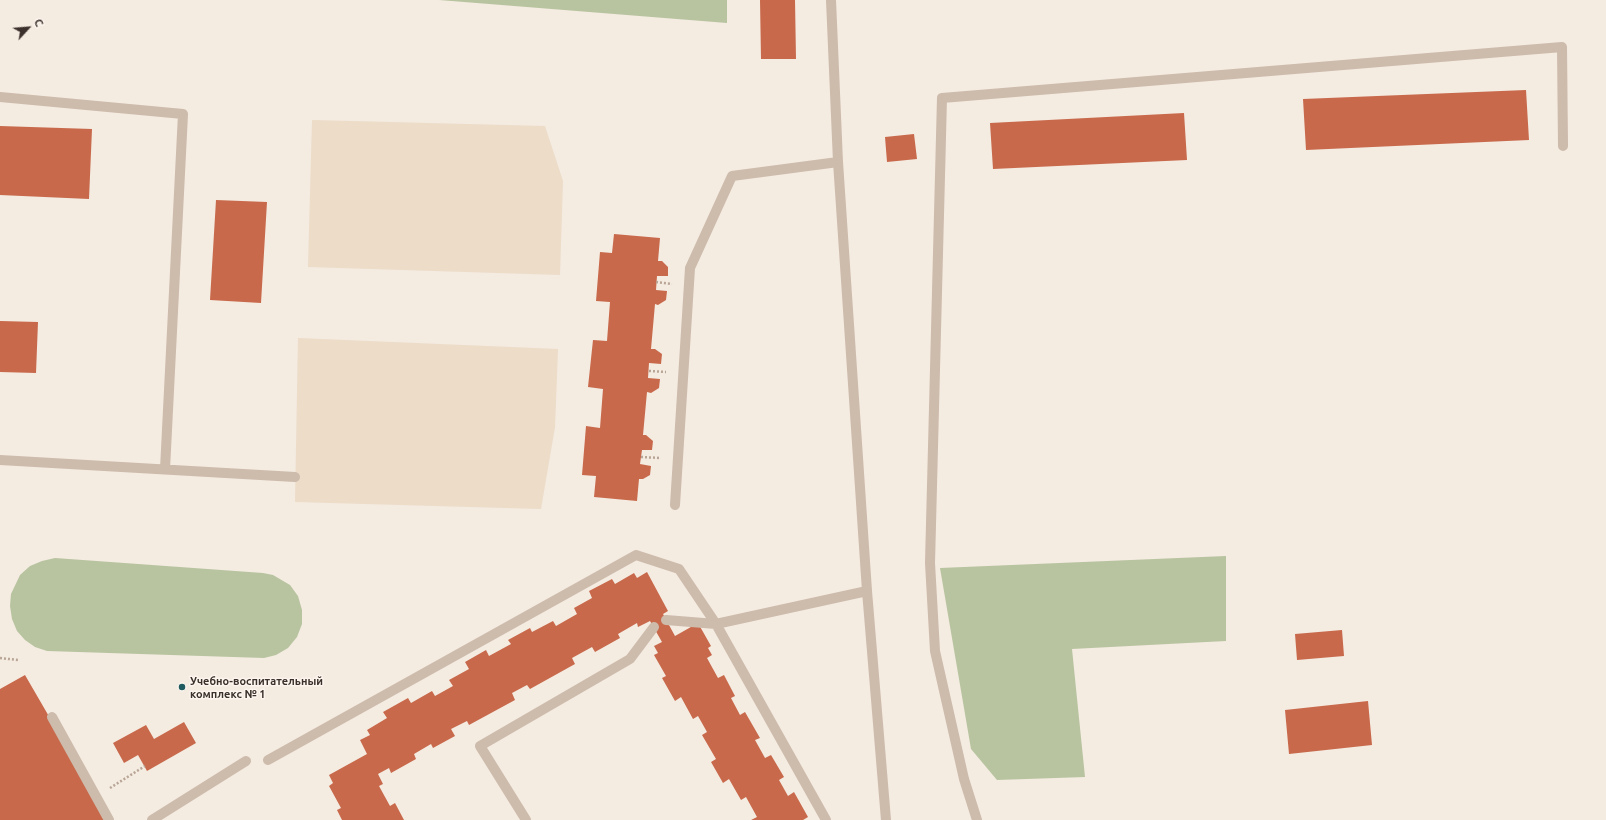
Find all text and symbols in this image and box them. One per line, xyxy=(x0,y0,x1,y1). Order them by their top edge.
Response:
north arrow xyxy=(8,8,48,48)
text: С xyxy=(32,17,46,29)
place label: Учебно-воспитательный комплекс № 1 xyxy=(190,674,323,700)
marker: Учебно-воспитательный комплекс № 1 xyxy=(177,682,187,692)

